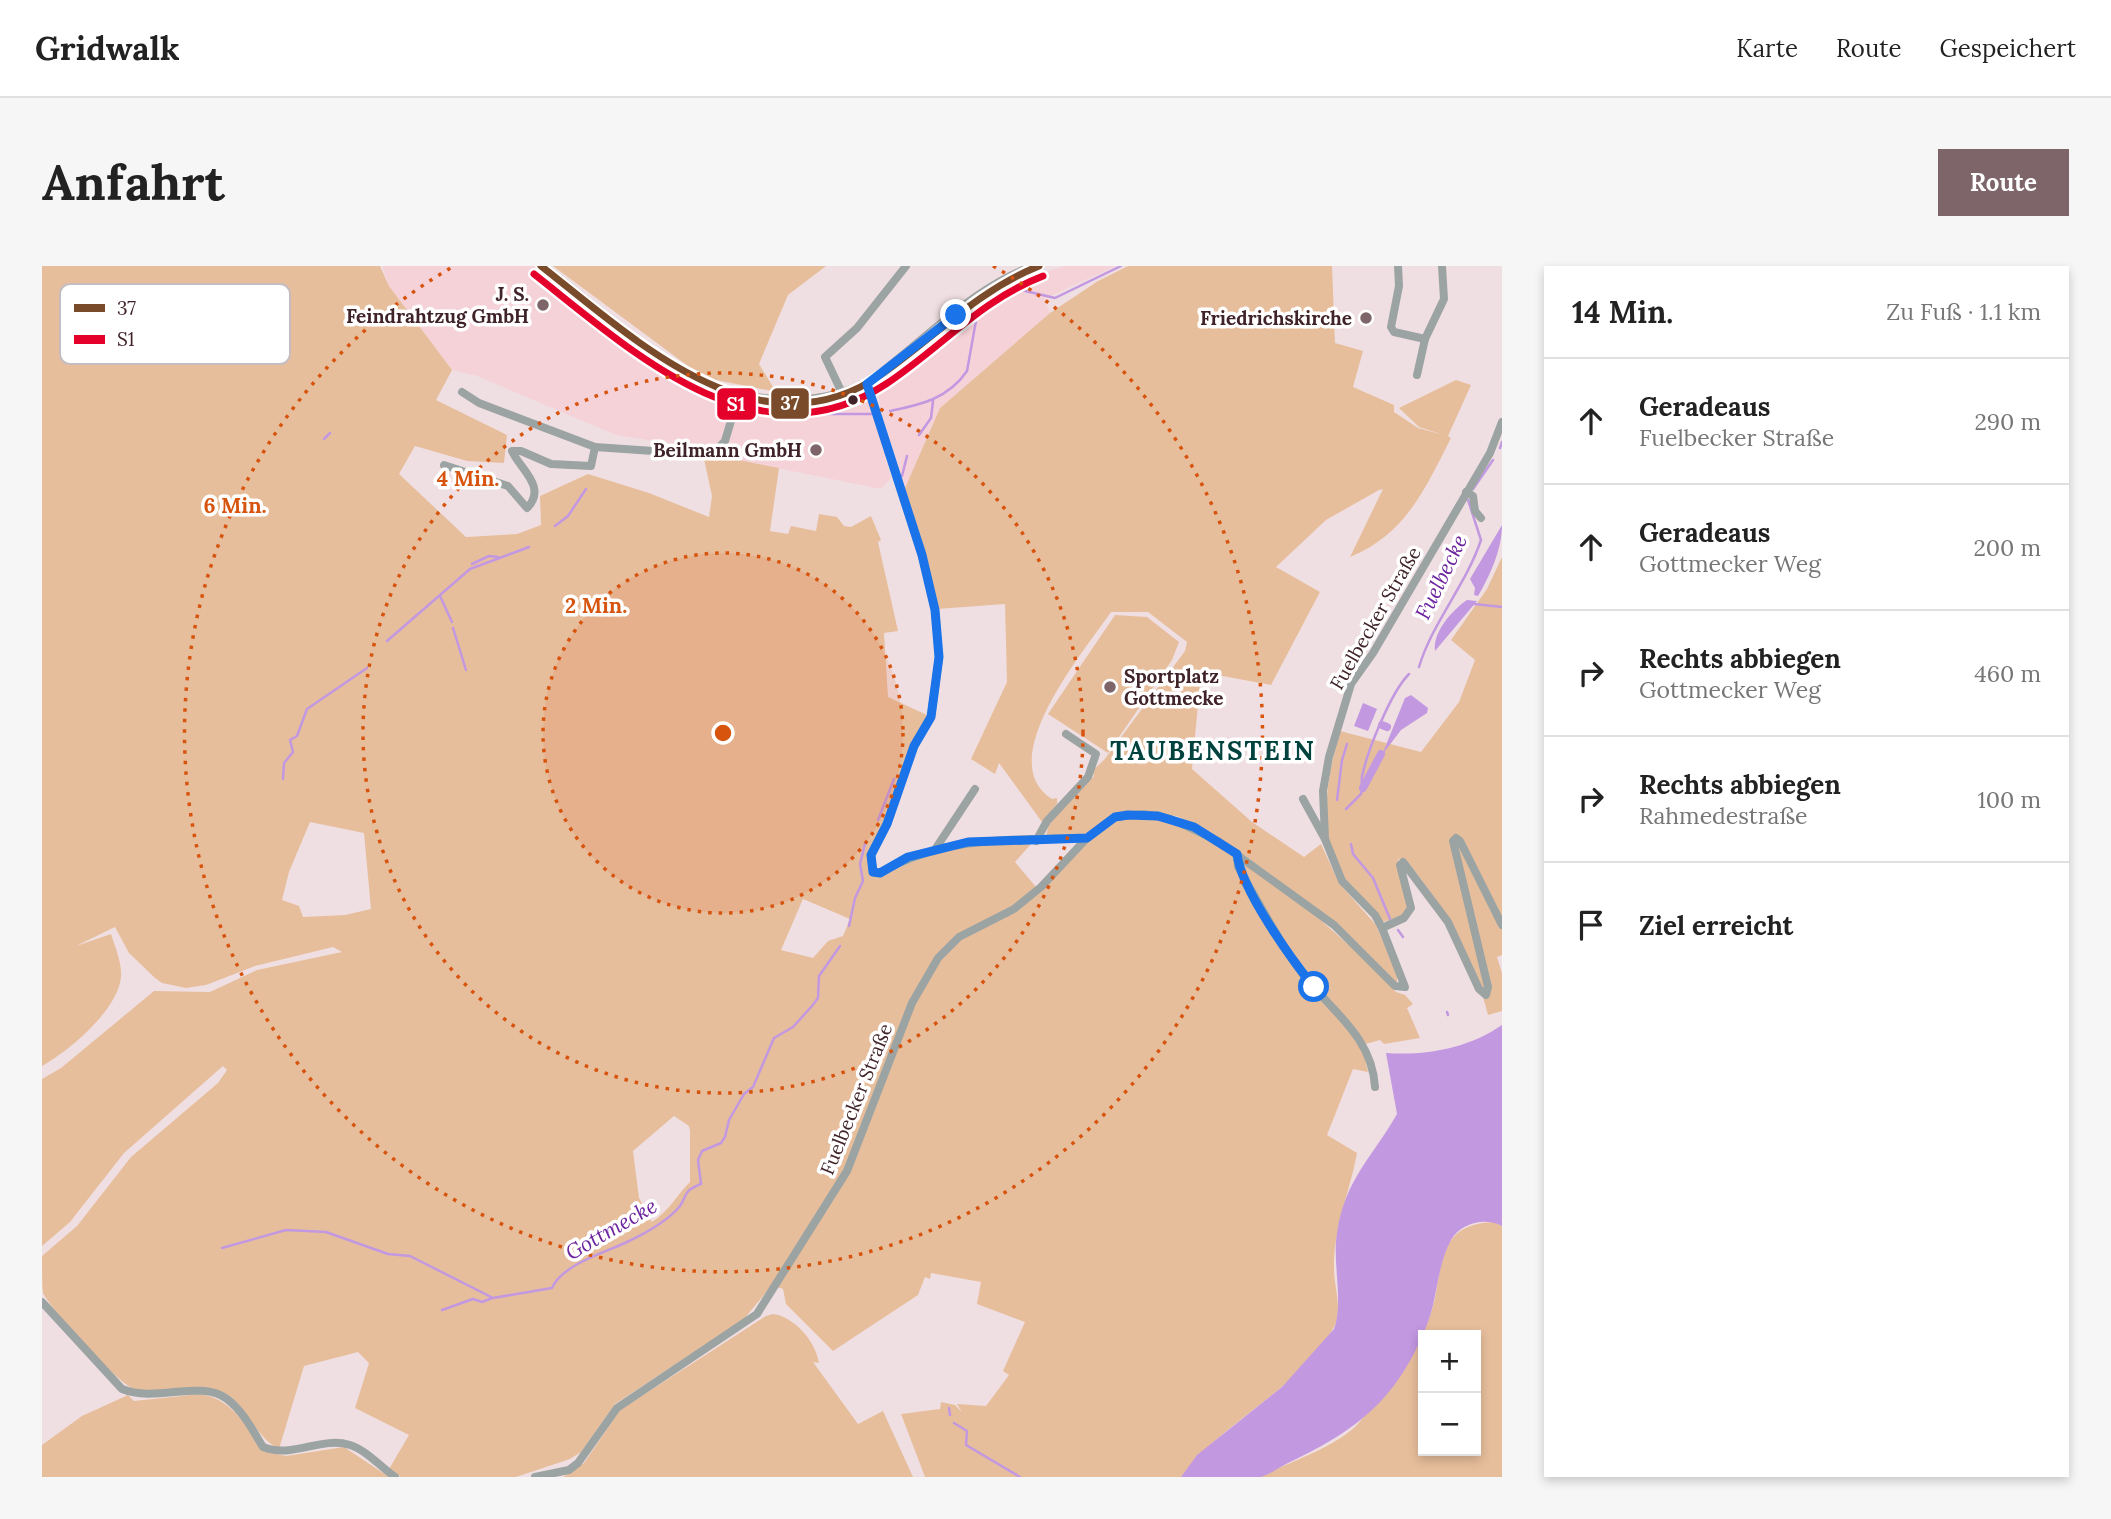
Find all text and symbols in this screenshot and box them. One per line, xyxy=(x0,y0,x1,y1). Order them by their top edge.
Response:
text: Gridwalk xyxy=(35,27,180,69)
text: Karte xyxy=(1736,33,1798,64)
text: Route xyxy=(1836,33,1902,64)
text: Gespeichert xyxy=(1940,33,2076,64)
button: Route xyxy=(1938,149,2069,216)
text: Anfahrt xyxy=(42,151,225,213)
place label: J. S. Feindrahtzug GmbH xyxy=(346,282,529,328)
legend xyxy=(60,284,290,364)
text: 14 Min. xyxy=(1572,293,1673,331)
text: 37 xyxy=(117,296,136,320)
marker: J. S. Feindrahtzug GmbH xyxy=(535,297,551,313)
text: Zu Fuß · 1.1 km xyxy=(1886,297,2041,326)
route end xyxy=(940,299,971,330)
place label: Friedrichskirche xyxy=(1200,306,1352,330)
marker: Friedrichskirche xyxy=(1358,310,1374,326)
text: S1 xyxy=(117,327,135,351)
line badge: S1 xyxy=(716,387,757,421)
line badge: 37 xyxy=(770,387,810,420)
text: Geradeaus xyxy=(1639,390,1770,423)
text: 37 xyxy=(780,391,800,415)
text: S1 xyxy=(726,392,746,416)
unlabelled marker xyxy=(846,393,860,407)
icon: ahead xyxy=(1572,402,1610,440)
text: 290 m xyxy=(1974,407,2041,436)
text: Fuelbecker Straße xyxy=(1639,423,1834,452)
place label: Beilmann GmbH xyxy=(653,438,802,462)
marker: Beilmann GmbH xyxy=(808,442,824,458)
text: 4 Min. xyxy=(437,465,499,492)
text: 6 Min. xyxy=(204,492,266,519)
text: Geradeaus xyxy=(1639,516,1770,549)
icon: ahead xyxy=(1572,528,1610,566)
water label: Fuelbecke xyxy=(1409,530,1473,624)
text: 200 m xyxy=(1973,533,2041,562)
street label: Fuelbecker Straße xyxy=(1324,542,1426,694)
text: Gottmecker Weg xyxy=(1639,549,1821,578)
text: 2 Min. xyxy=(565,592,627,619)
text: Rechts abbiegen xyxy=(1639,642,1841,675)
icon: right xyxy=(1572,654,1610,692)
text: 460 m xyxy=(1974,659,2041,688)
place label: Sportplatz Gottmecke xyxy=(1124,664,1223,710)
text: Gottmecker Weg xyxy=(1639,675,1821,704)
marker: Sportplatz Gottmecke xyxy=(1102,679,1118,695)
centre of rings xyxy=(711,721,735,745)
district label: TAUBENSTEIN xyxy=(1110,734,1316,767)
text: Rechts abbiegen xyxy=(1639,768,1841,801)
icon: right xyxy=(1572,780,1610,818)
text: 100 m xyxy=(1977,785,2041,814)
text: Rahmedestraße xyxy=(1639,801,1808,830)
icon: arrive xyxy=(1572,906,1610,944)
text: Ziel erreicht xyxy=(1639,909,1793,942)
route start xyxy=(1298,971,1329,1002)
street label: Fuelbecker Straße xyxy=(815,1020,897,1178)
water label: Gottmecke xyxy=(560,1192,662,1266)
map controls xyxy=(1418,1330,1481,1456)
button: + xyxy=(1418,1330,1481,1393)
button: − xyxy=(1418,1393,1481,1456)

